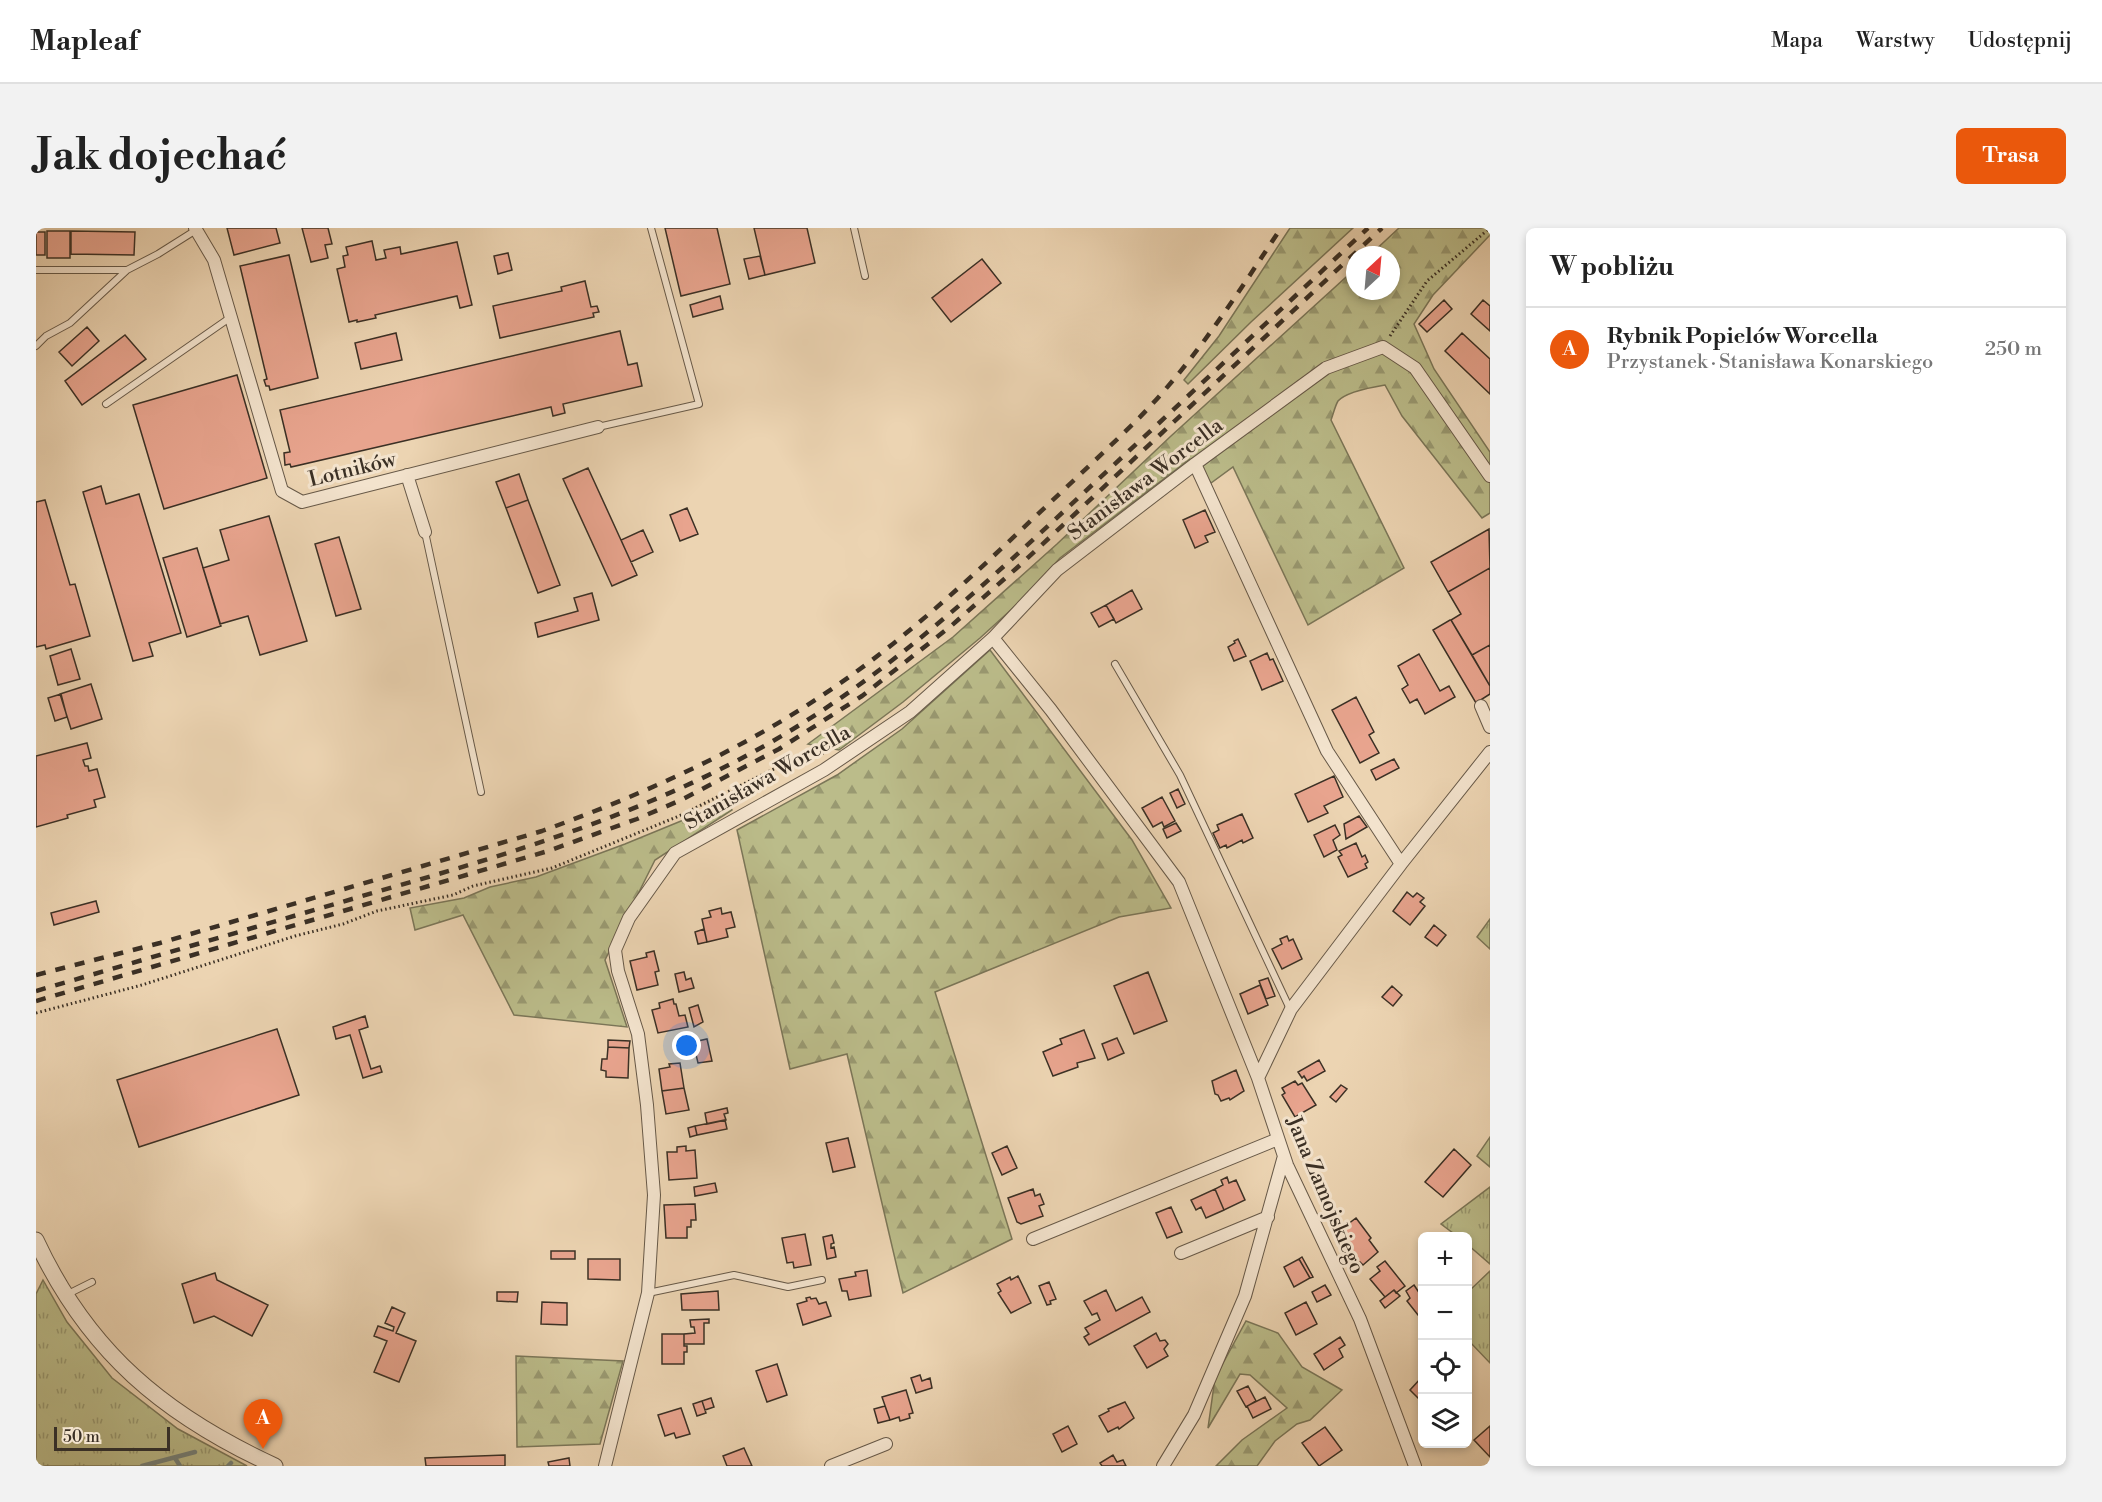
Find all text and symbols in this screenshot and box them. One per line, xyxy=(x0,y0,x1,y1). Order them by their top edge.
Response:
text: Mapleaf xyxy=(30,24,138,59)
text: Mapa xyxy=(1771,28,1823,54)
text: Warstwy xyxy=(1856,28,1935,54)
text: Udostępnij xyxy=(1968,28,2072,54)
button: Trasa xyxy=(1956,128,2066,184)
text: Jak dojechać xyxy=(36,130,287,183)
north arrow xyxy=(1346,246,1400,300)
text: W pobliżu xyxy=(1550,251,1674,283)
text: Rybnik Popielów Worcella xyxy=(1607,323,1878,350)
text: A xyxy=(1562,337,1577,362)
text: 250 m xyxy=(1985,337,2042,362)
text: Przystanek · Stanisława Konarskiego xyxy=(1607,350,1933,375)
street label: Stanisława Worcella xyxy=(1063,413,1229,547)
street label: Lotników xyxy=(306,446,399,493)
street label: Stanisława Worcella xyxy=(680,719,856,836)
your location xyxy=(672,1031,701,1060)
street label: Jana Zamojskiego xyxy=(1280,1112,1370,1278)
map controls xyxy=(1418,1232,1472,1448)
button: + xyxy=(1418,1232,1472,1286)
button: − xyxy=(1418,1286,1472,1340)
button: locate xyxy=(1418,1340,1472,1394)
button: layers xyxy=(1418,1394,1472,1448)
pin: A xyxy=(244,1400,282,1449)
scale bar xyxy=(54,1424,170,1452)
text: 50 m xyxy=(63,1427,100,1447)

